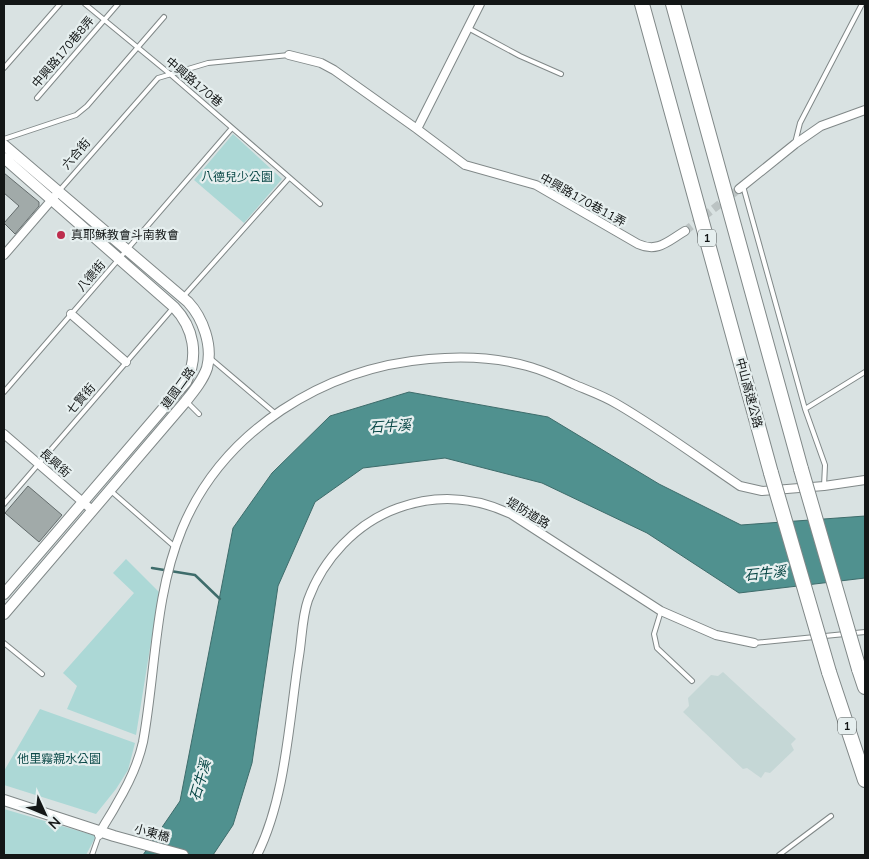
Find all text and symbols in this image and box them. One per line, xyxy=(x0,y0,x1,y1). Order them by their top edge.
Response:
street label: 中興路170巷8弄 xyxy=(28,13,98,91)
street label: 中興路170巷 xyxy=(162,53,226,111)
street label: 六合街 xyxy=(58,135,94,173)
park label: 八德兒少公園 xyxy=(201,169,273,185)
street label: 中興路170巷11弄 xyxy=(537,170,629,230)
place label: 真耶穌教會斗南教會 xyxy=(71,227,179,243)
marker: 真耶穌教會斗南教會 xyxy=(55,229,67,241)
road number: 1 xyxy=(698,230,716,247)
street label: 八德街 xyxy=(73,257,109,295)
street label: 中山高速公路 xyxy=(732,356,766,430)
street label: 建國二路 xyxy=(157,364,199,412)
street label: 七賢街 xyxy=(63,380,99,418)
water label: 石牛溪 xyxy=(368,415,414,437)
street label: 長興街 xyxy=(36,445,74,481)
street label: 堤防道路 xyxy=(503,494,553,532)
water label: 石牛溪 xyxy=(743,562,789,585)
road number: 1 xyxy=(838,718,856,734)
park label: 他里霧親水公園 xyxy=(17,751,101,767)
water label: 石牛溪 xyxy=(186,755,216,803)
north arrow xyxy=(20,789,70,839)
text: N xyxy=(44,812,64,833)
street label: 小東橋 xyxy=(132,820,172,846)

